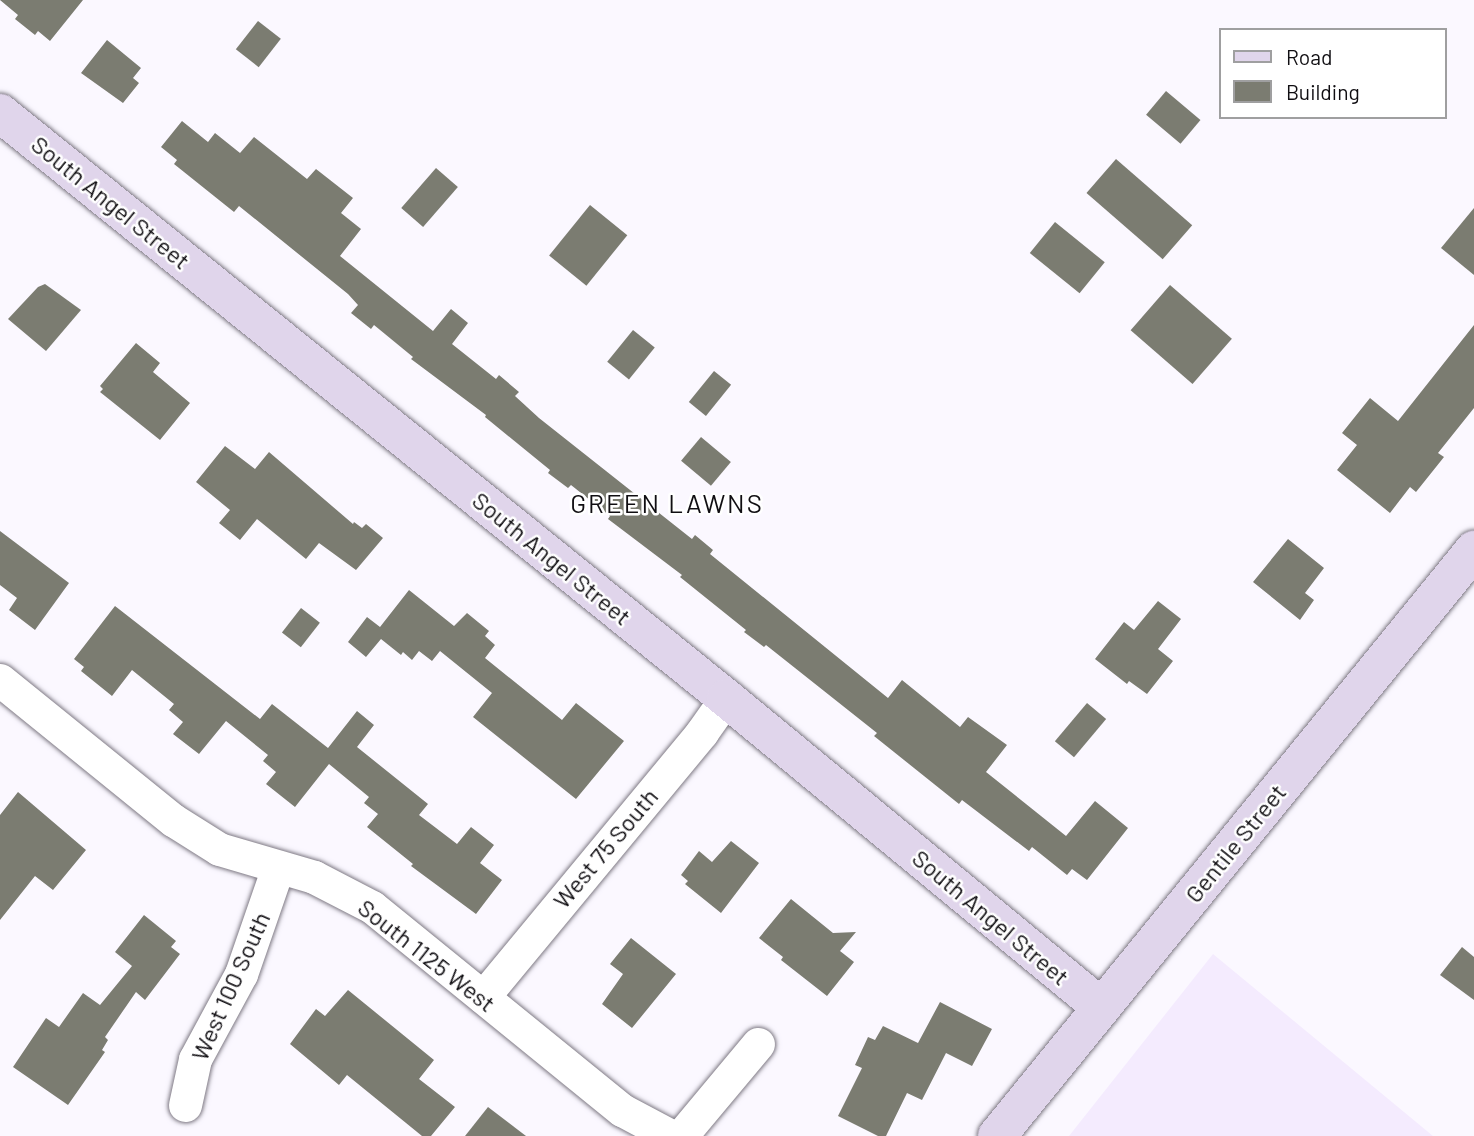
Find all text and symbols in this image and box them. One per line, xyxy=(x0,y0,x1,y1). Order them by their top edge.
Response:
legend xyxy=(1218,28,1446,119)
text: Road xyxy=(1286,44,1332,69)
text: Building xyxy=(1286,79,1360,104)
street label: South Angel Street xyxy=(26,129,196,275)
street label: South Angel Street xyxy=(467,485,637,631)
district label: GREEN LAWNS xyxy=(572,487,762,519)
street label: Gentile Street xyxy=(1179,778,1291,908)
street label: West 75 South xyxy=(547,782,663,914)
street label: South Angel Street xyxy=(907,843,1075,991)
street label: South 1125 West xyxy=(353,893,501,1017)
street label: West 100 South xyxy=(184,907,276,1065)

